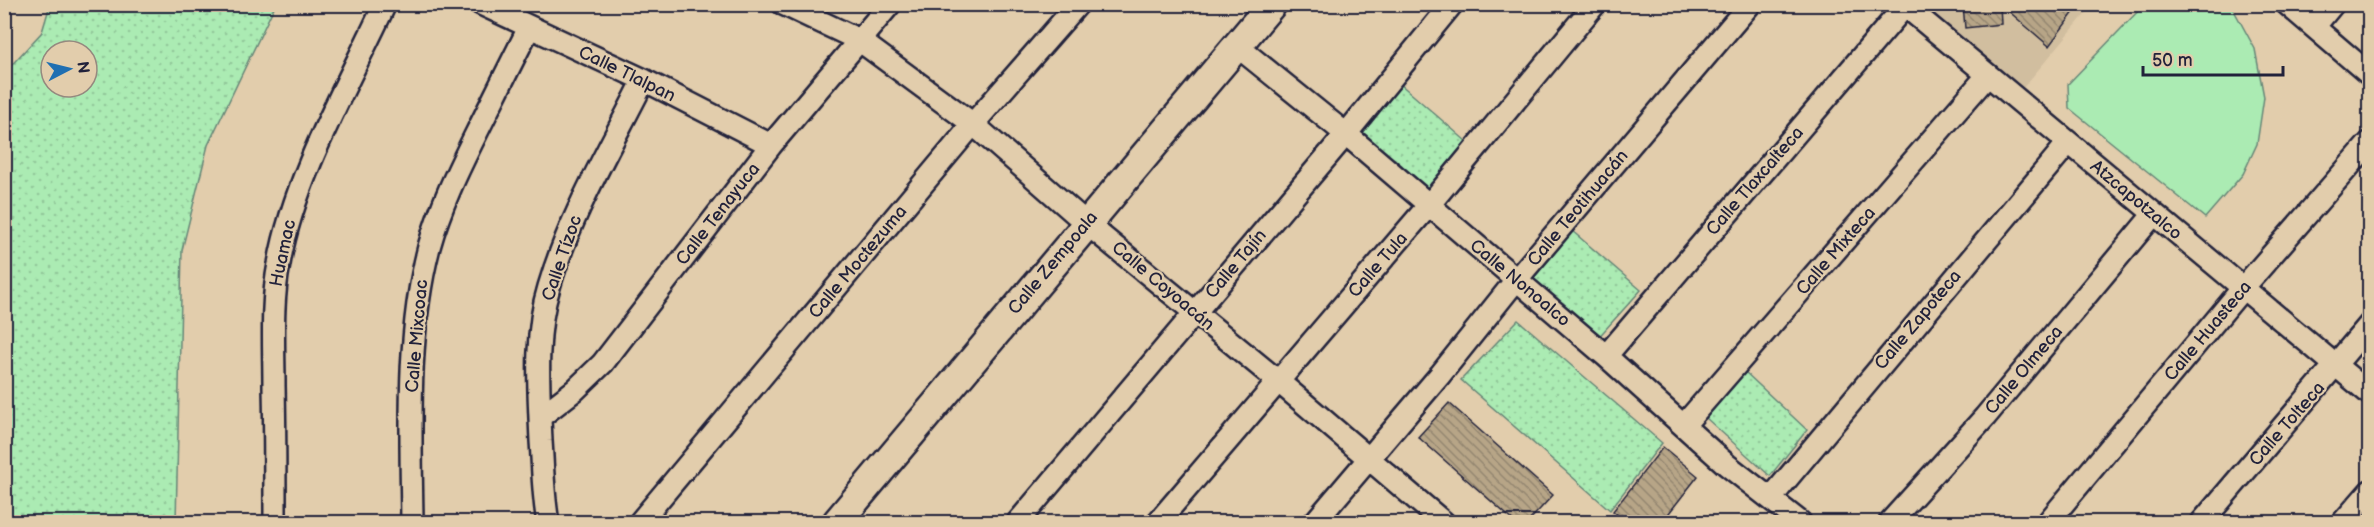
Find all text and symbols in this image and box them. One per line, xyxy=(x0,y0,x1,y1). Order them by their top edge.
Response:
north arrow xyxy=(39,39,99,99)
scale bar xyxy=(2143,39,2282,77)
street label: Calle Tlalpan xyxy=(575,42,679,106)
text: 50 m xyxy=(2152,50,2193,71)
text: N xyxy=(72,60,93,74)
street label: Calle Tlaxcalteca xyxy=(1702,122,1808,240)
street label: Calle Teotihuacán xyxy=(1523,146,1633,270)
street label: Atzcapotzalco xyxy=(2086,156,2186,244)
street label: Calle Tenayuca xyxy=(672,159,764,269)
street label: Calle Moctezuma xyxy=(805,201,911,323)
street label: Calle Mixteca xyxy=(1792,203,1880,299)
street label: Calle Zempoala xyxy=(1004,207,1102,319)
street label: Calle Tízoc xyxy=(538,212,586,304)
street label: Huamac xyxy=(266,218,300,288)
street label: Calle Tajín xyxy=(1201,225,1271,303)
street label: Calle Tula xyxy=(1344,228,1412,302)
street label: Calle Nonoalco xyxy=(1466,235,1574,331)
street label: Calle Coyoacán xyxy=(1108,237,1218,335)
street label: Calle Zapoteca xyxy=(1870,266,1966,374)
street label: Calle Huasteca xyxy=(2160,277,2256,385)
street label: Calle Mixcoac xyxy=(402,279,432,393)
street label: Calle Olmeca xyxy=(1981,321,2067,419)
street label: Calle Tolteca xyxy=(2245,378,2329,470)

